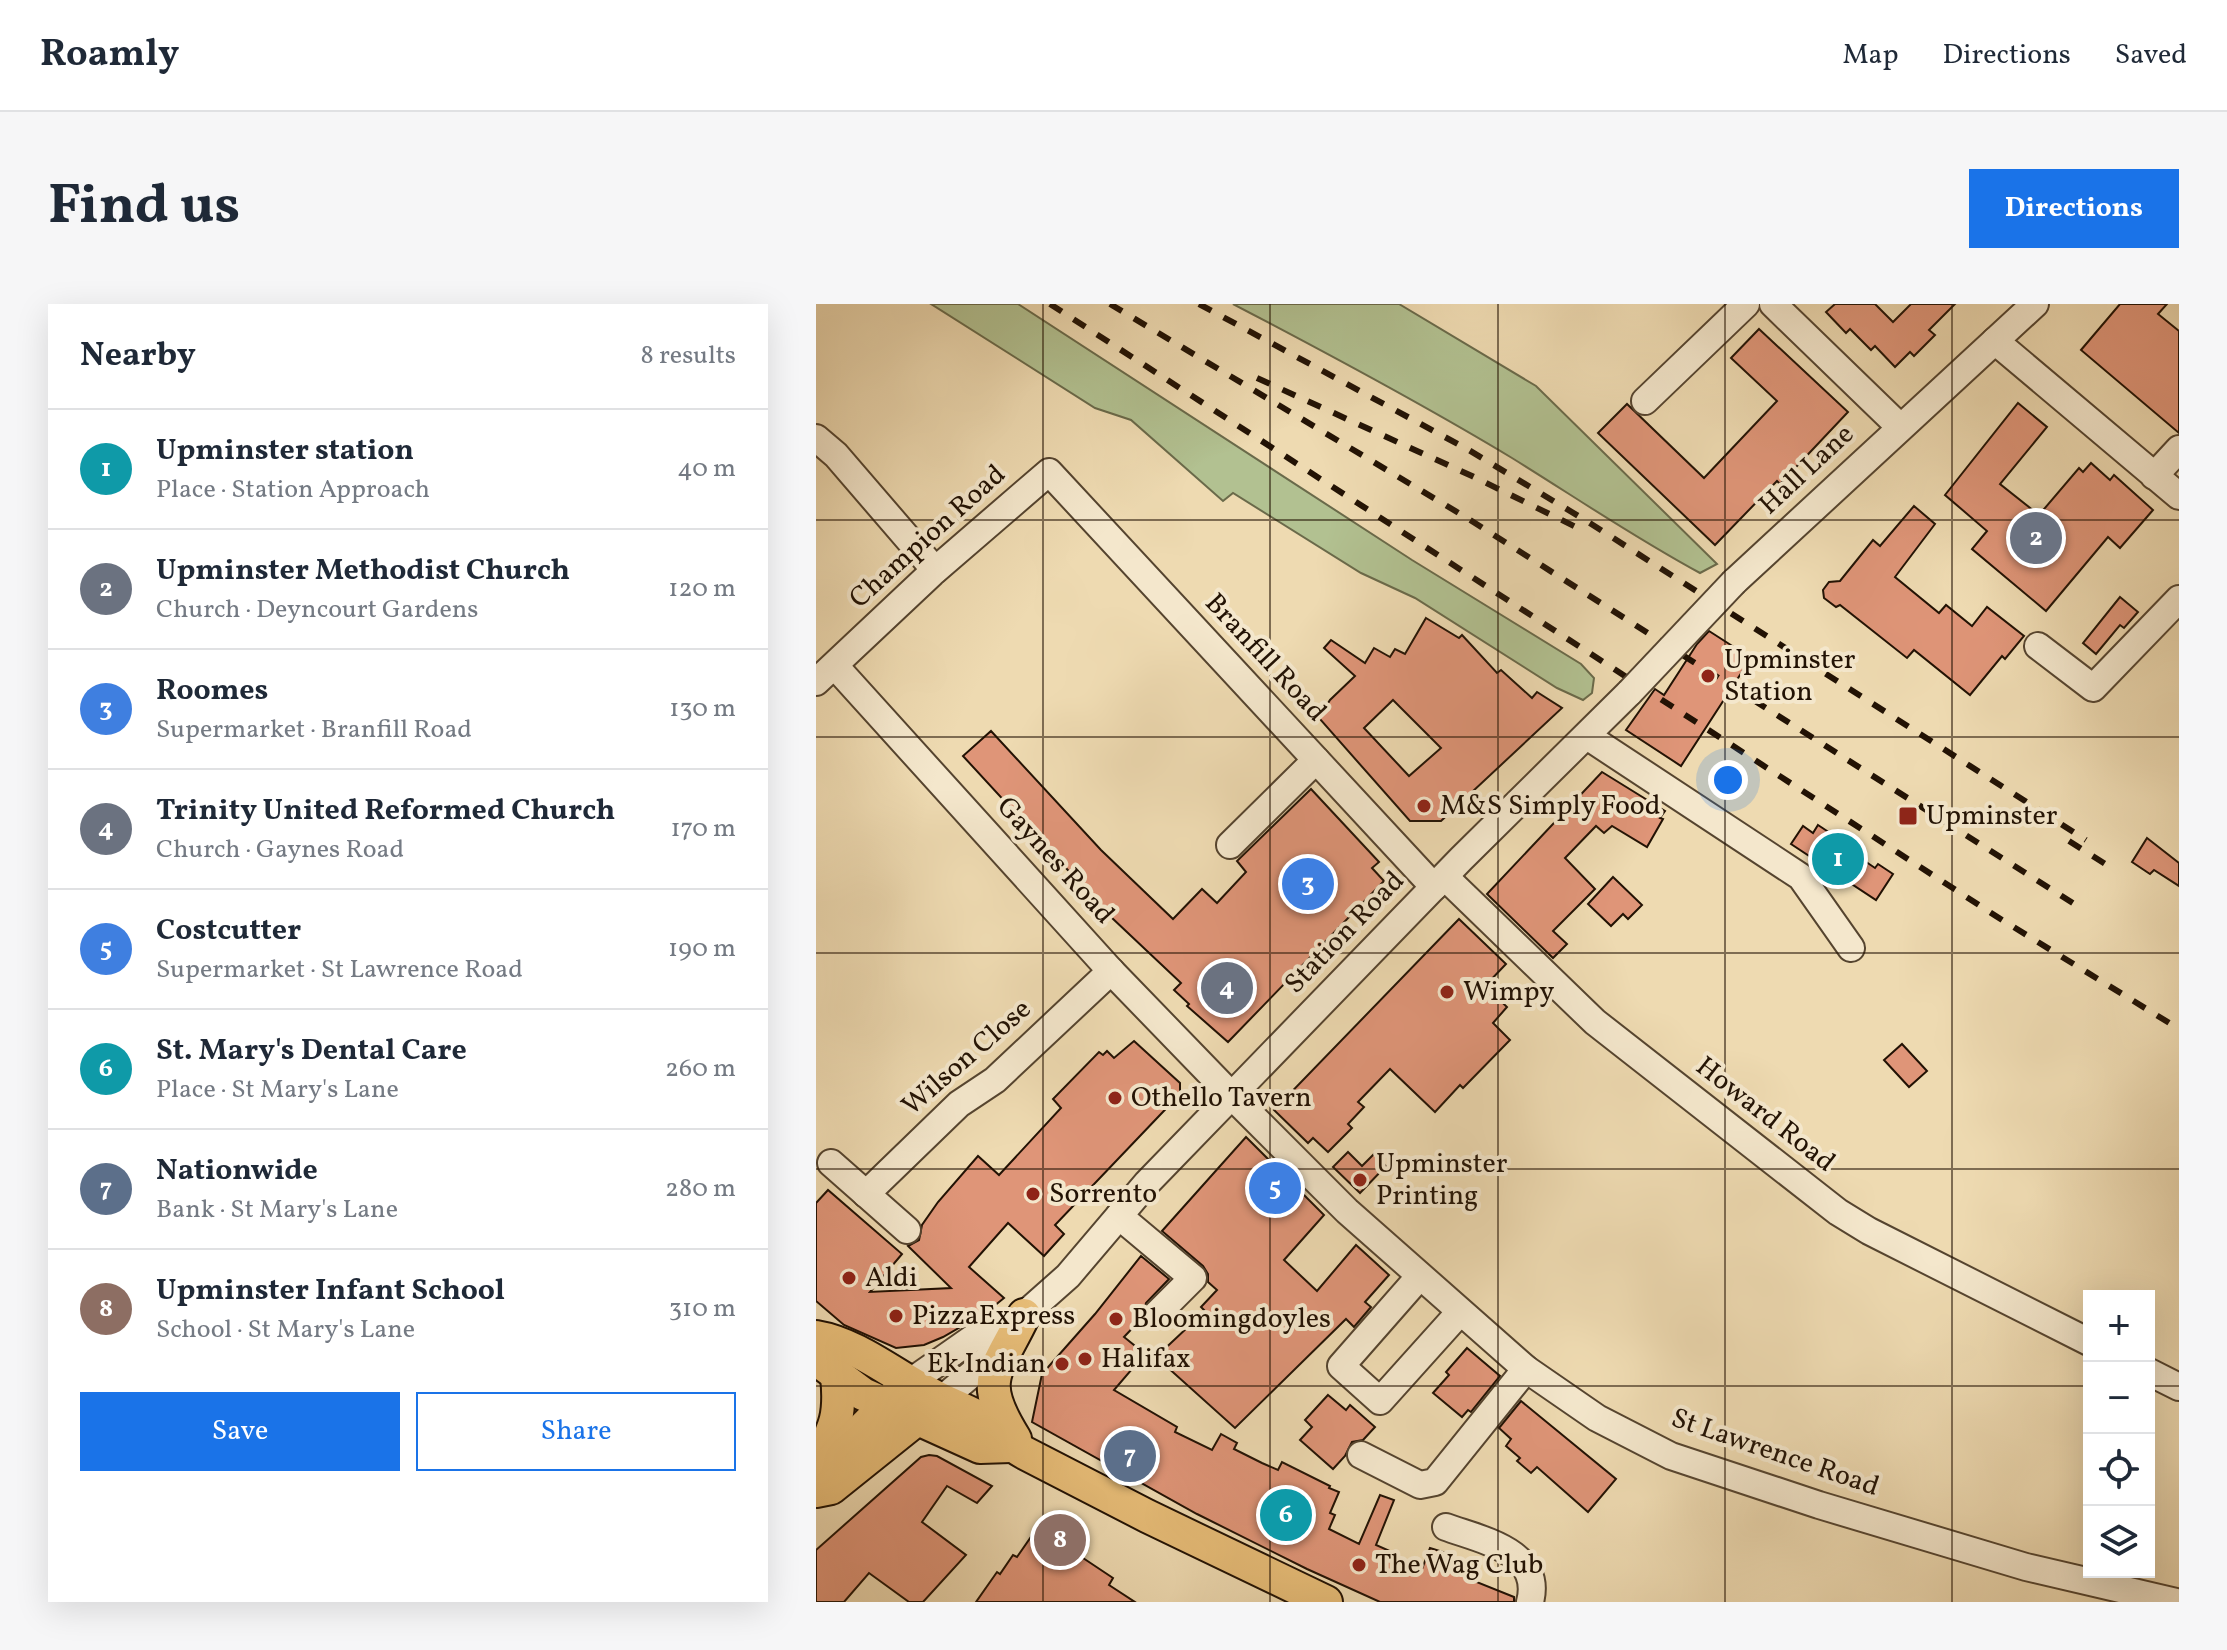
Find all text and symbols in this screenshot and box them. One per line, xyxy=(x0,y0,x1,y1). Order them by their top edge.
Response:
text: Roamly xyxy=(40,29,179,82)
text: Map xyxy=(1843,36,1899,75)
text: Directions xyxy=(1943,36,2071,75)
text: Saved xyxy=(2115,36,2187,75)
text: Find us xyxy=(48,169,240,247)
button: Directions xyxy=(1969,169,2179,248)
text: Nearby xyxy=(80,333,196,380)
text: 8 results xyxy=(641,338,736,374)
street label: Hall Lane xyxy=(1751,416,1863,524)
text: Upminster station xyxy=(156,430,414,472)
text: 1 xyxy=(101,451,111,487)
text: 40 m xyxy=(677,451,736,487)
street label: Champion Road xyxy=(841,456,1015,618)
text: Place · Station Approach xyxy=(156,472,430,508)
pin: 2 xyxy=(2010,508,2062,568)
text: Upminster Methodist Church xyxy=(156,550,570,592)
text: 2 xyxy=(99,571,113,607)
text: 120 m xyxy=(668,571,736,607)
street label: Branfill Road xyxy=(1195,585,1335,731)
text: Church · Deyncourt Gardens xyxy=(156,592,478,628)
place label: Upminster Station xyxy=(1724,641,1856,712)
marker: Upminster Station xyxy=(1699,667,1717,685)
text: Roomes xyxy=(156,670,268,712)
text: 3 xyxy=(99,691,113,727)
text: 130 m xyxy=(669,691,736,727)
text: Supermarket · Branfill Road xyxy=(156,712,472,748)
your location xyxy=(1708,760,1748,800)
place label: M&S Simply Food xyxy=(1440,787,1661,826)
street label: Gaynes Road xyxy=(987,789,1123,933)
text: Trinity United Reformed Church xyxy=(156,790,615,832)
marker: M&S Simply Food xyxy=(1415,797,1433,815)
place label: Upminster xyxy=(1926,797,2058,836)
marker: Upminster xyxy=(1897,805,1919,827)
text: 4 xyxy=(98,811,114,847)
text: 170 m xyxy=(671,811,736,847)
pin: 1 xyxy=(1812,829,1864,889)
text: Church · Gaynes Road xyxy=(156,832,404,868)
pin: 3 xyxy=(1282,854,1334,914)
street label: Station Road xyxy=(1276,863,1414,1003)
text: Costcutter xyxy=(156,910,301,952)
text: 5 xyxy=(100,931,112,967)
text: 190 m xyxy=(668,931,736,967)
text: Supermarket · St Lawrence Road xyxy=(156,952,523,988)
pin: 4 xyxy=(1201,958,1253,1018)
place label: Wimpy xyxy=(1463,973,1554,1012)
marker: Wimpy xyxy=(1438,983,1456,1001)
street label: Wilson Close xyxy=(894,991,1040,1125)
text: St. Mary's Dental Care xyxy=(156,1030,467,1072)
street label: Howard Road xyxy=(1687,1048,1843,1182)
text: 6 xyxy=(99,1051,113,1087)
text: 260 m xyxy=(665,1051,736,1087)
text: Place · St Mary's Lane xyxy=(156,1072,399,1108)
place label: Othello Tavern xyxy=(1131,1079,1312,1118)
marker: Othello Tavern xyxy=(1106,1089,1124,1107)
place label: Upminster Printing xyxy=(1376,1145,1508,1216)
text: Nationwide xyxy=(156,1150,318,1192)
pin: 5 xyxy=(1249,1158,1301,1218)
text: 7 xyxy=(100,1171,112,1207)
text: 280 m xyxy=(665,1171,736,1207)
marker: Upminster Printing xyxy=(1351,1171,1369,1189)
place label: Sorrento xyxy=(1049,1175,1157,1214)
marker: Sorrento xyxy=(1024,1185,1042,1203)
text: Bank · St Mary's Lane xyxy=(156,1192,398,1228)
place label: Aldi xyxy=(865,1259,917,1298)
marker: Aldi xyxy=(840,1269,858,1287)
text: Upminster Infant School xyxy=(156,1270,505,1312)
map controls xyxy=(2083,1290,2155,1578)
button: + xyxy=(2083,1290,2155,1362)
text: 8 xyxy=(99,1291,113,1327)
text: 310 m xyxy=(669,1291,736,1327)
place label: PizzaExpress xyxy=(912,1297,1075,1336)
place label: Bloomingdoyles xyxy=(1132,1300,1331,1339)
marker: PizzaExpress xyxy=(887,1307,905,1325)
marker: Bloomingdoyles xyxy=(1107,1310,1125,1328)
text: School · St Mary's Lane xyxy=(156,1312,415,1348)
place label: Halifax xyxy=(1101,1340,1191,1379)
place label: Ek Indian xyxy=(927,1345,1046,1384)
marker: Halifax xyxy=(1076,1350,1094,1368)
marker: Ek Indian xyxy=(1053,1355,1071,1373)
button: − xyxy=(2083,1362,2155,1434)
button: Save xyxy=(80,1392,400,1471)
button: Share xyxy=(416,1392,736,1471)
street label: St Lawrence Road xyxy=(1666,1399,1884,1507)
pin: 7 xyxy=(1104,1426,1156,1486)
button: locate xyxy=(2083,1434,2155,1506)
pin: 6 xyxy=(1260,1485,1312,1545)
button: layers xyxy=(2083,1506,2155,1578)
pin: 8 xyxy=(1034,1510,1086,1570)
place label: The Wag Club xyxy=(1375,1546,1543,1585)
marker: The Wag Club xyxy=(1350,1556,1368,1574)

